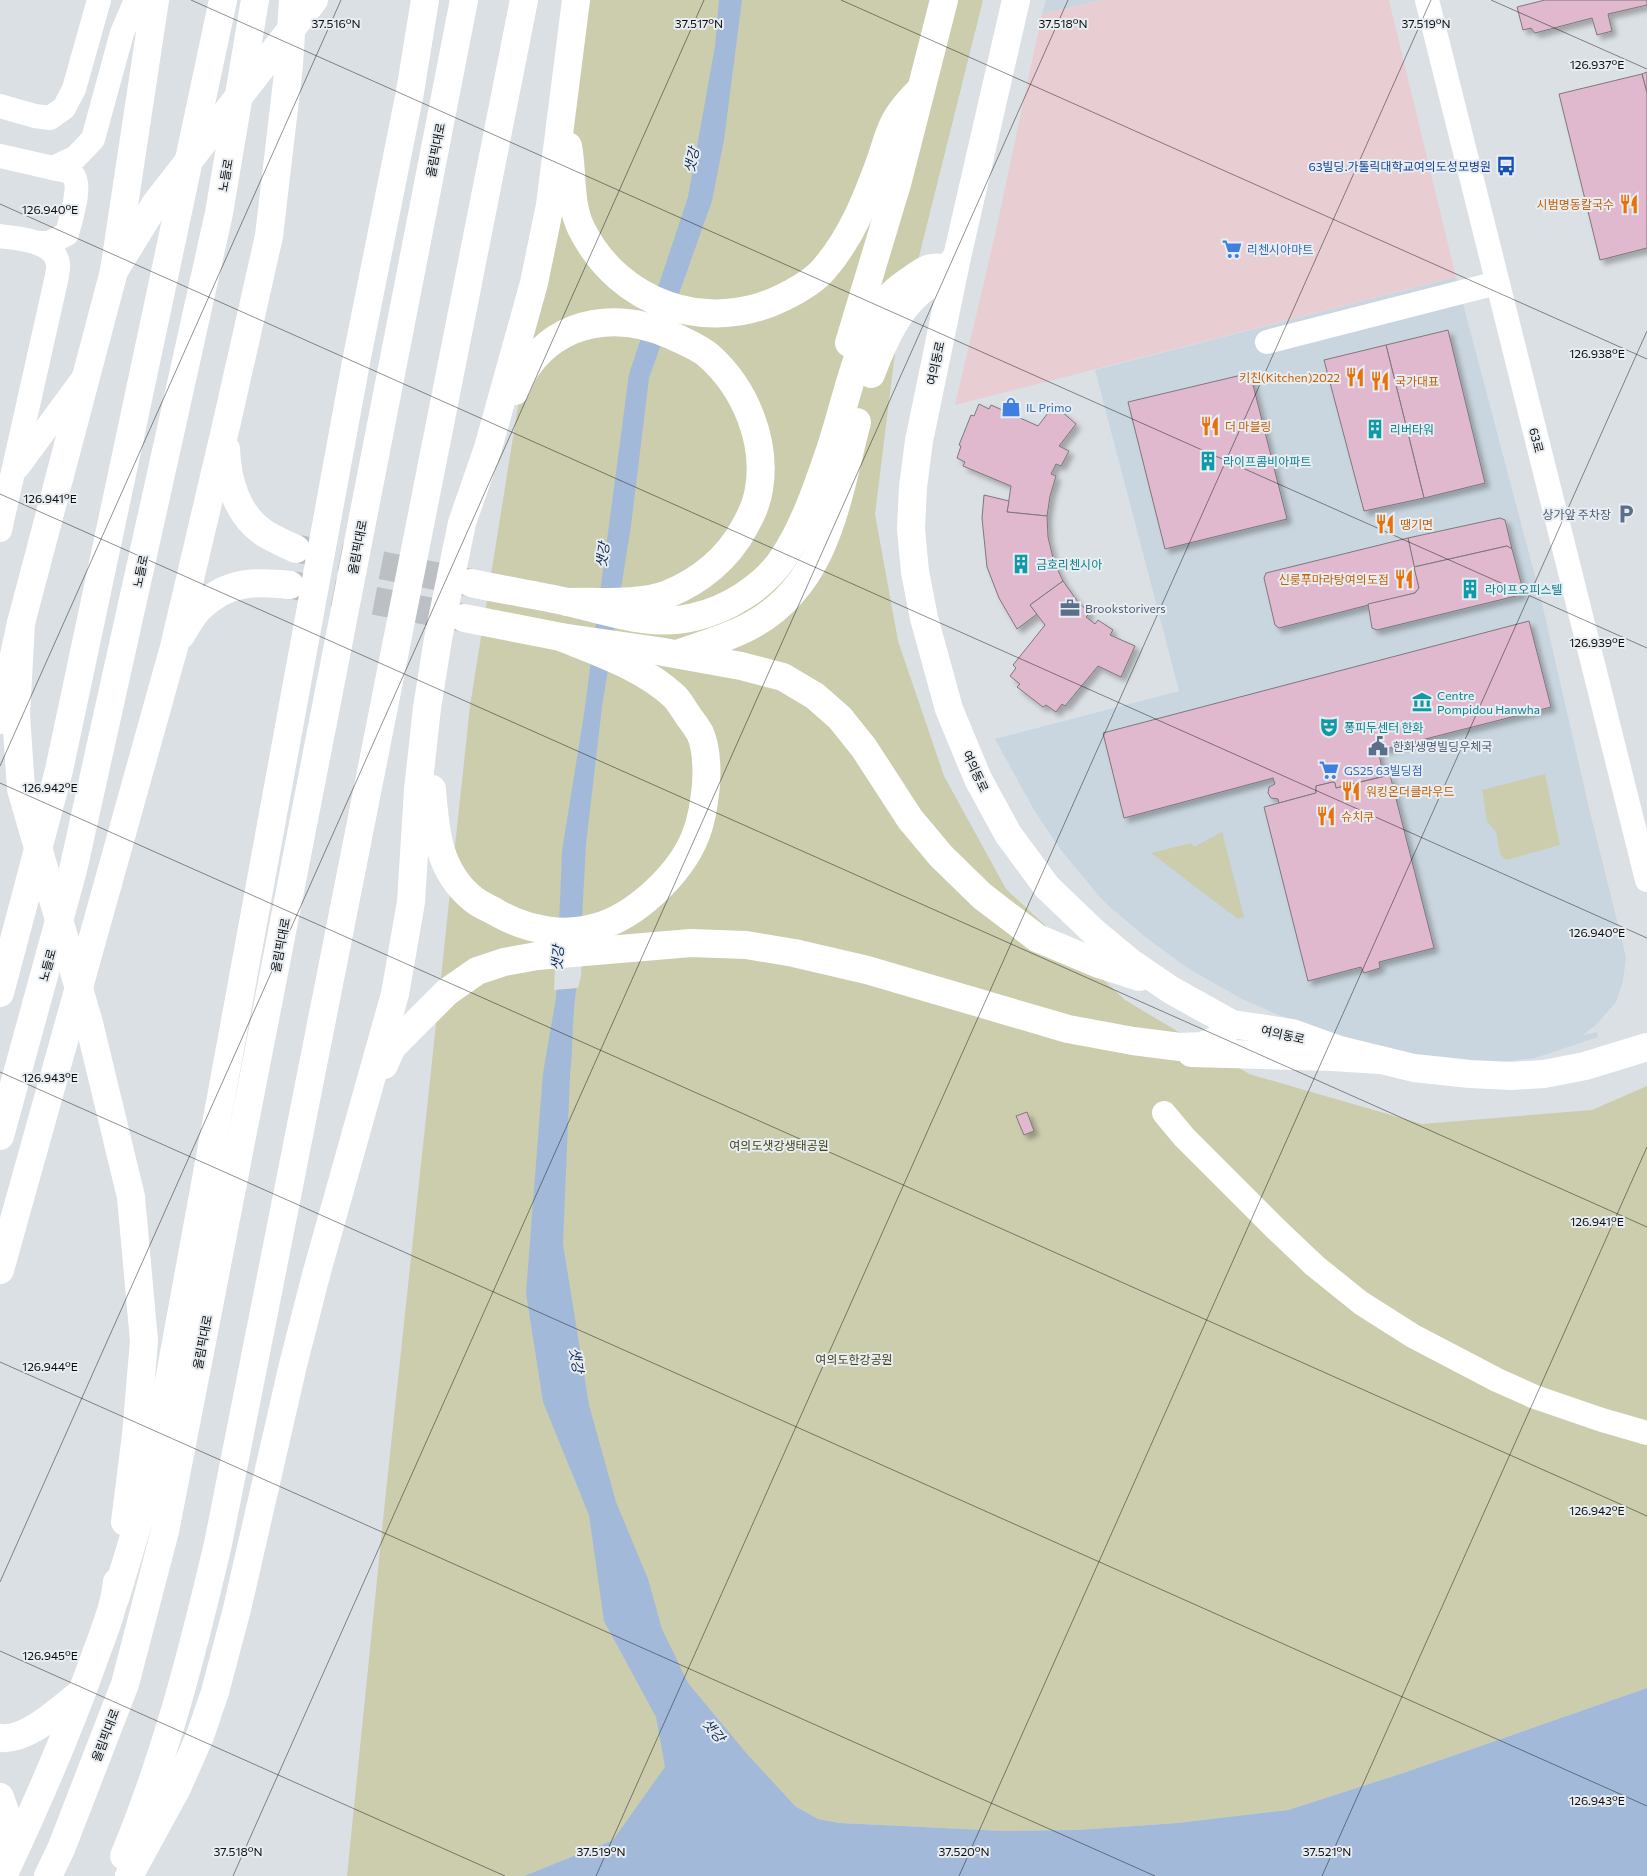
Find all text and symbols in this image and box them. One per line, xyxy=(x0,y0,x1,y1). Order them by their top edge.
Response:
text: 37.516°N xyxy=(311,16,361,30)
text: 37.517°N xyxy=(675,16,723,30)
text: 37.518°N xyxy=(1038,16,1088,30)
text: 37.519°N xyxy=(1401,16,1451,30)
text: 126.937°E xyxy=(1570,57,1624,71)
street label: 올림픽대로 xyxy=(423,122,447,178)
water label: 샛강 xyxy=(680,144,702,174)
bus stop icon: 63빌딩.가톨릭대학교여의도성모병원 xyxy=(1495,155,1517,177)
street label: 노들로 xyxy=(215,157,235,193)
place label: 63빌딩.가톨릭대학교여의도성모병원 xyxy=(1308,159,1491,173)
restaurant icon: 시범명동칼국수 xyxy=(1618,193,1640,215)
place label: 시범명동칼국수 xyxy=(1537,197,1614,211)
text: 126.940°E xyxy=(22,202,78,216)
supermarket icon: 리첸시아마트 xyxy=(1221,238,1243,260)
place label: 리첸시아마트 xyxy=(1247,242,1313,256)
street label: 여의동로 xyxy=(924,340,946,386)
text: 126.938°E xyxy=(1569,346,1625,360)
restaurant icon: 키친(Kitchen)2022 xyxy=(1344,366,1366,388)
place label: 키친(Kitchen)2022 xyxy=(1239,370,1340,384)
restaurant icon: 국가대표 xyxy=(1369,370,1391,392)
place label: 국가대표 xyxy=(1395,374,1439,388)
shop icon: IL Primo xyxy=(1000,396,1022,418)
place label: IL Primo xyxy=(1026,400,1072,414)
restaurant icon: 더 마블링 xyxy=(1199,415,1221,437)
building icon: 리버타워 xyxy=(1364,418,1386,440)
place label: 더 마블링 xyxy=(1225,419,1271,433)
place label: 리버타워 xyxy=(1390,422,1434,436)
street label: 63로 xyxy=(1527,426,1547,454)
building icon: 라이프콤비아파트 xyxy=(1197,450,1219,472)
place label: 라이프콤비아파트 xyxy=(1223,454,1311,468)
text: 126.941°E xyxy=(23,491,77,505)
parking icon: 상가앞 주차장 xyxy=(1615,503,1637,525)
place label: 상가앞 주차장 xyxy=(1542,507,1611,521)
restaurant icon: 땡기면 xyxy=(1374,513,1396,535)
place label: 땡기면 xyxy=(1400,517,1433,531)
street label: 올림픽대로 xyxy=(345,519,369,575)
water label: 샛강 xyxy=(592,539,613,569)
street label: 노들로 xyxy=(130,553,150,589)
building icon: 금호리첸시아 xyxy=(1010,553,1032,575)
place label: 금호리첸시아 xyxy=(1036,557,1102,571)
restaurant icon: 신룽푸마라탕여의도점 xyxy=(1393,568,1415,590)
place label: 신룽푸마라탕여의도점 xyxy=(1279,572,1389,586)
building icon: 라이프오피스텔 xyxy=(1459,578,1481,600)
place label: 라이프오피스텔 xyxy=(1485,582,1562,596)
office icon: Brookstorivers xyxy=(1059,597,1081,619)
place label: Brookstorivers xyxy=(1085,601,1166,615)
text: 126.939°E xyxy=(1569,635,1625,649)
place label: Centre Pompidou Hanwha xyxy=(1437,688,1540,716)
museum icon: Centre Pompidou Hanwha xyxy=(1411,691,1433,713)
theatre icon: 퐁피두센터 한화 xyxy=(1318,716,1340,738)
place label: 퐁피두센터 한화 xyxy=(1344,720,1424,734)
public building icon: 한화생명빌딩우체국 xyxy=(1367,735,1389,757)
place label: 한화생명빌딩우체국 xyxy=(1393,739,1492,753)
street label: 여의동로 xyxy=(960,748,992,794)
supermarket icon: GS25 63빌딩점 xyxy=(1318,759,1340,781)
place label: GS25 63빌딩점 xyxy=(1344,763,1423,777)
text: 126.942°E xyxy=(22,780,78,794)
restaurant icon: 워킹온더클라우드 xyxy=(1340,780,1362,802)
place label: 워킹온더클라우드 xyxy=(1366,784,1454,798)
restaurant icon: 슈치쿠 xyxy=(1315,805,1337,827)
place label: 슈치쿠 xyxy=(1341,809,1374,823)
street label: 올림픽대로 xyxy=(268,917,292,973)
text: 126.940°E xyxy=(1569,925,1625,939)
water label: 샛강 xyxy=(548,942,567,971)
street label: 노들로 xyxy=(36,947,58,983)
street label: 여의동로 xyxy=(1260,1022,1306,1046)
text: 126.943°E xyxy=(22,1070,78,1084)
park label: 여의도샛강생태공원 xyxy=(729,1138,829,1152)
text: 126.941°E xyxy=(1570,1214,1624,1228)
street label: 올림픽대로 xyxy=(190,1314,214,1370)
water label: 샛강 xyxy=(567,1346,588,1376)
park label: 여의도한강공원 xyxy=(815,1352,893,1366)
text: 126.944°E xyxy=(22,1359,78,1373)
text: 126.942°E xyxy=(1569,1503,1625,1517)
text: 126.945°E xyxy=(22,1648,78,1662)
street label: 올림픽대로 xyxy=(89,1707,121,1763)
water label: 샛강 xyxy=(699,1715,730,1747)
text: 126.943°E xyxy=(1569,1793,1625,1807)
text: 37.518°N xyxy=(213,1844,263,1858)
text: 37.519°N xyxy=(576,1844,626,1858)
text: 37.520°N xyxy=(938,1844,990,1858)
text: 37.521°N xyxy=(1303,1844,1351,1858)

